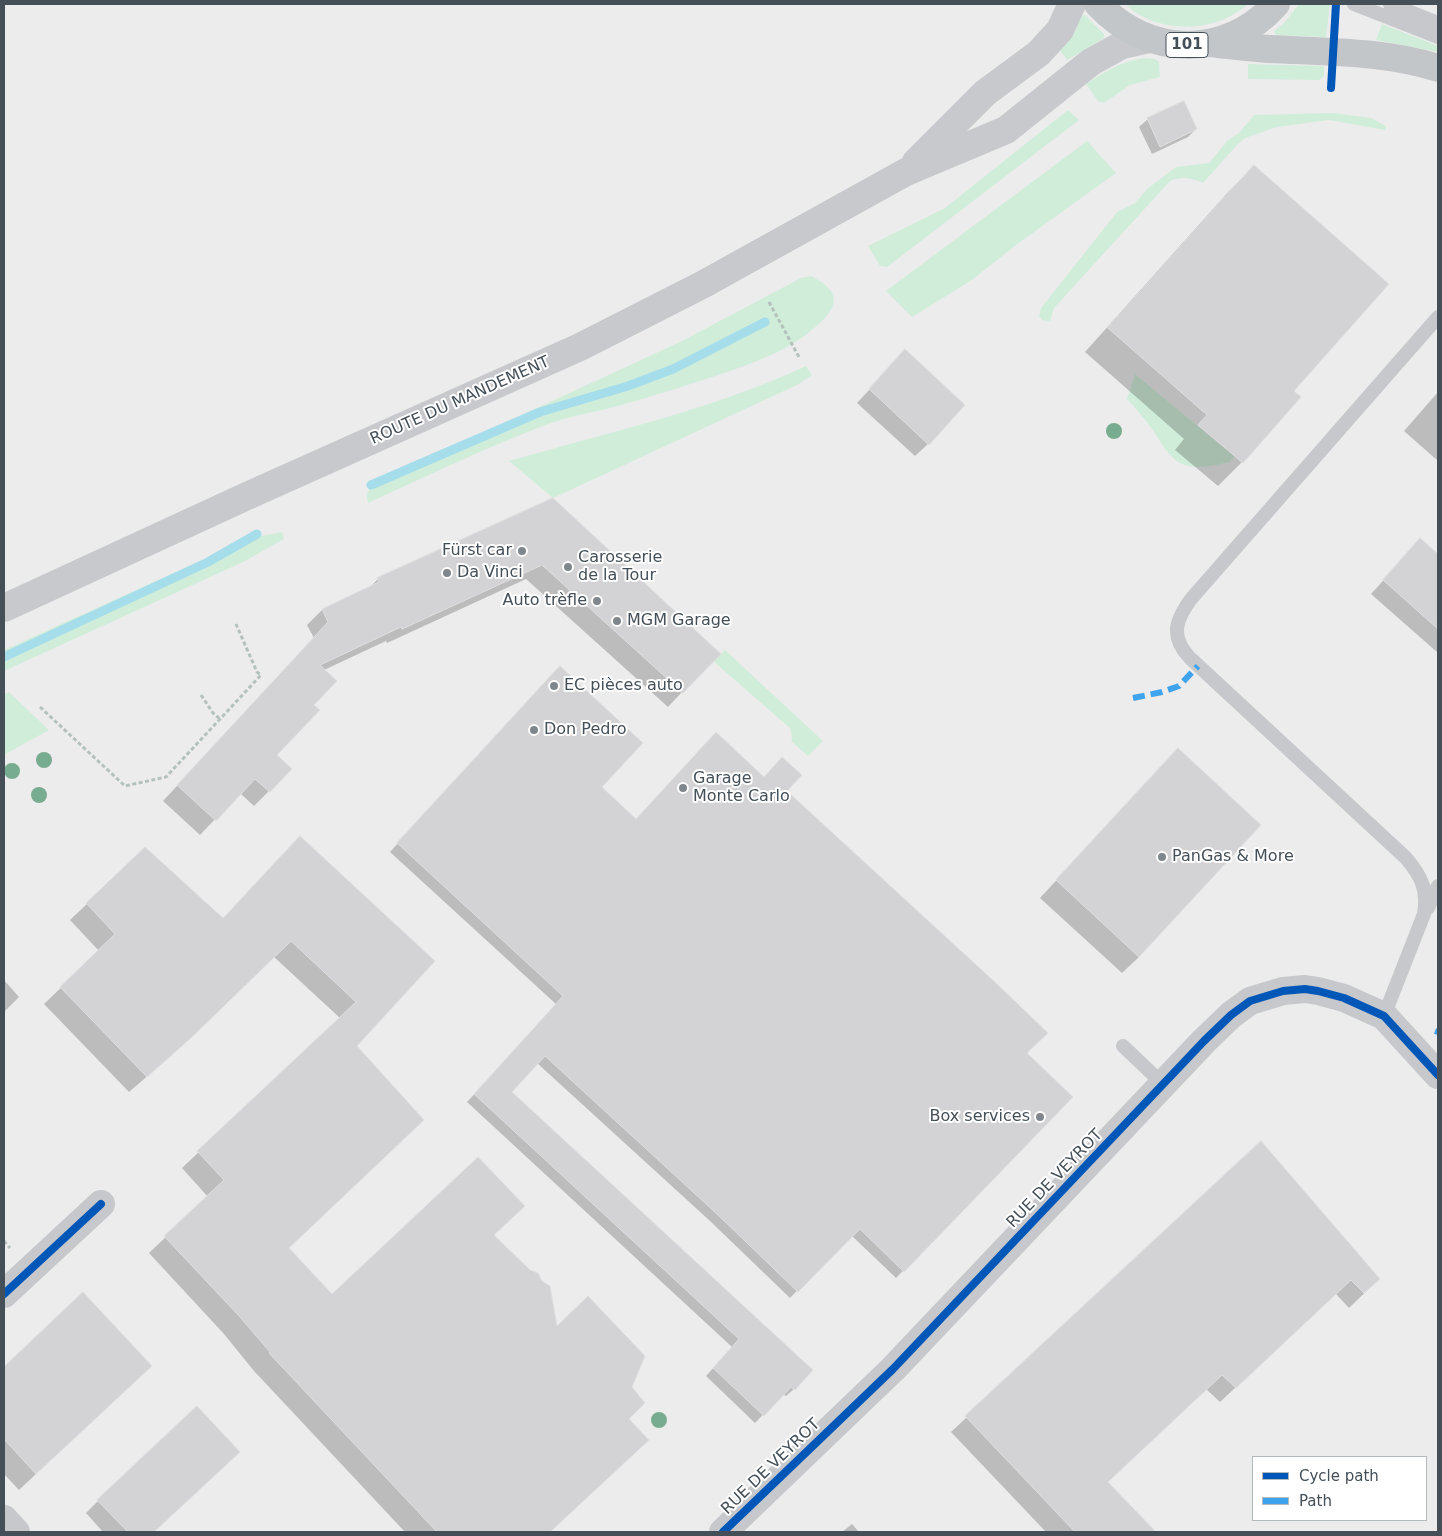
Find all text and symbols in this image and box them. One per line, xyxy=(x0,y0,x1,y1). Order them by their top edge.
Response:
road number: 101 xyxy=(1166,32,1208,58)
street label: ROUTE DU MANDEMENT xyxy=(367,353,553,449)
place label: Fürst car xyxy=(442,541,512,561)
marker: Fürst car xyxy=(516,545,528,557)
place label: Carosserie de la Tour xyxy=(578,548,662,586)
marker: Carosserie de la Tour xyxy=(562,561,574,573)
place label: Da Vinci xyxy=(457,563,523,583)
marker: Da Vinci xyxy=(441,567,453,579)
place label: Auto trèfle xyxy=(502,591,587,611)
marker: Auto trèfle xyxy=(591,595,603,607)
place label: MGM Garage xyxy=(627,611,731,631)
marker: MGM Garage xyxy=(611,615,623,627)
place label: EC pièces auto xyxy=(564,676,683,696)
marker: EC pièces auto xyxy=(548,680,560,692)
place label: Don Pedro xyxy=(544,720,626,740)
marker: Don Pedro xyxy=(528,724,540,736)
place label: Garage Monte Carlo xyxy=(693,769,790,807)
marker: Garage Monte Carlo xyxy=(677,782,689,794)
place label: PanGas & More xyxy=(1172,847,1294,867)
marker: PanGas & More xyxy=(1156,851,1168,863)
place label: Box services xyxy=(930,1107,1030,1127)
marker: Box services xyxy=(1034,1111,1046,1123)
street label: RUE DE VEYROT xyxy=(1003,1126,1107,1232)
street label: RUE DE VEYROT xyxy=(718,1415,824,1519)
legend xyxy=(1252,1456,1427,1521)
text: Cycle path xyxy=(1299,1467,1379,1485)
text: Path xyxy=(1299,1492,1332,1510)

